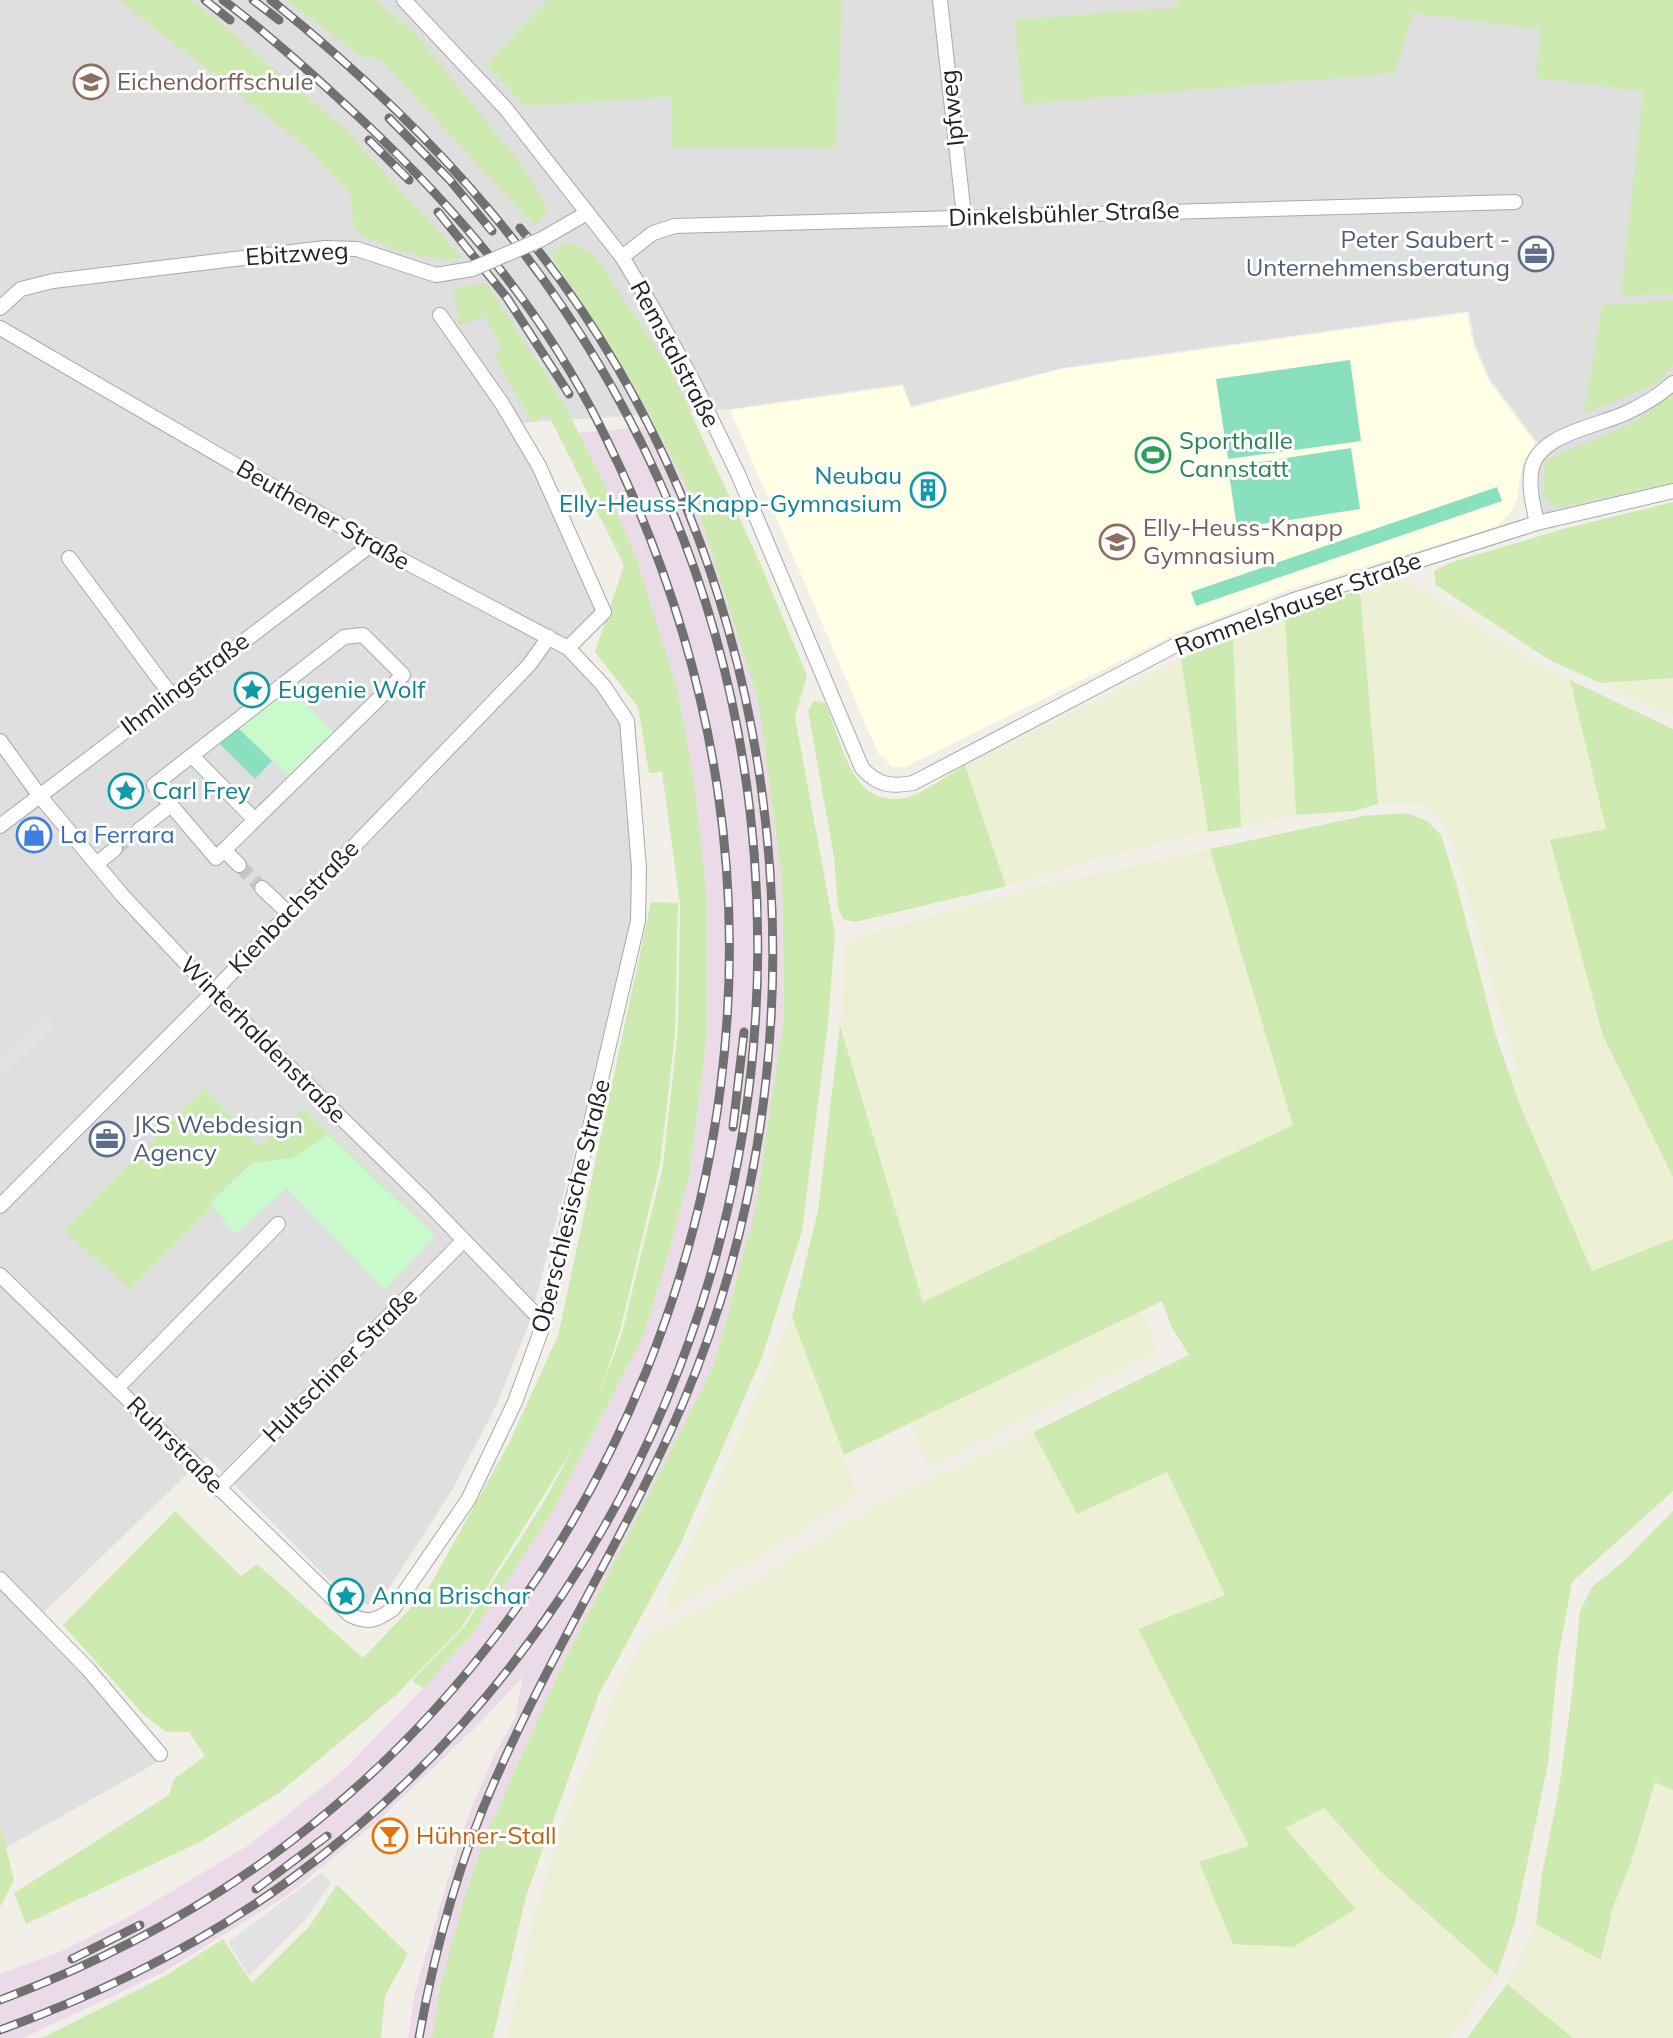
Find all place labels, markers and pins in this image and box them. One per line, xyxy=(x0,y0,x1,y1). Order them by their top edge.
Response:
school or university icon: Eichendorffschule xyxy=(72,63,110,101)
place label: Eichendorffschule xyxy=(117,66,314,96)
place label: Peter Saubert - Unternehmensberatung xyxy=(1246,224,1510,282)
office icon: Peter Saubert - Unternehmensberatung xyxy=(1517,235,1555,273)
place label: Sporthalle Cannstatt xyxy=(1179,425,1293,483)
sports icon: Sporthalle Cannstatt xyxy=(1134,436,1172,474)
place label: Neubau Elly-Heuss-Knapp-Gymnasium xyxy=(559,460,902,518)
building icon: Neubau Elly-Heuss-Knapp-Gymnasium xyxy=(909,471,947,509)
place label: Elly-Heuss-Knapp Gymnasium xyxy=(1143,512,1343,570)
school or university icon: Elly-Heuss-Knapp Gymnasium xyxy=(1098,523,1136,561)
place icon: Eugenie Wolf xyxy=(233,671,271,709)
place label: Eugenie Wolf xyxy=(278,674,426,704)
place icon: Carl Frey xyxy=(107,772,145,810)
place label: Carl Frey xyxy=(152,775,251,805)
shop icon: La Ferrara xyxy=(15,816,53,854)
place label: La Ferrara xyxy=(60,819,175,849)
place label: JKS Webdesign Agency xyxy=(133,1109,303,1167)
office icon: JKS Webdesign Agency xyxy=(88,1120,126,1158)
place icon: Anna Brischar xyxy=(327,1577,365,1615)
place label: Anna Brischar xyxy=(372,1580,530,1610)
bar icon: Hühner-Stall xyxy=(371,1817,409,1855)
place label: Hühner-Stall xyxy=(416,1820,557,1850)

